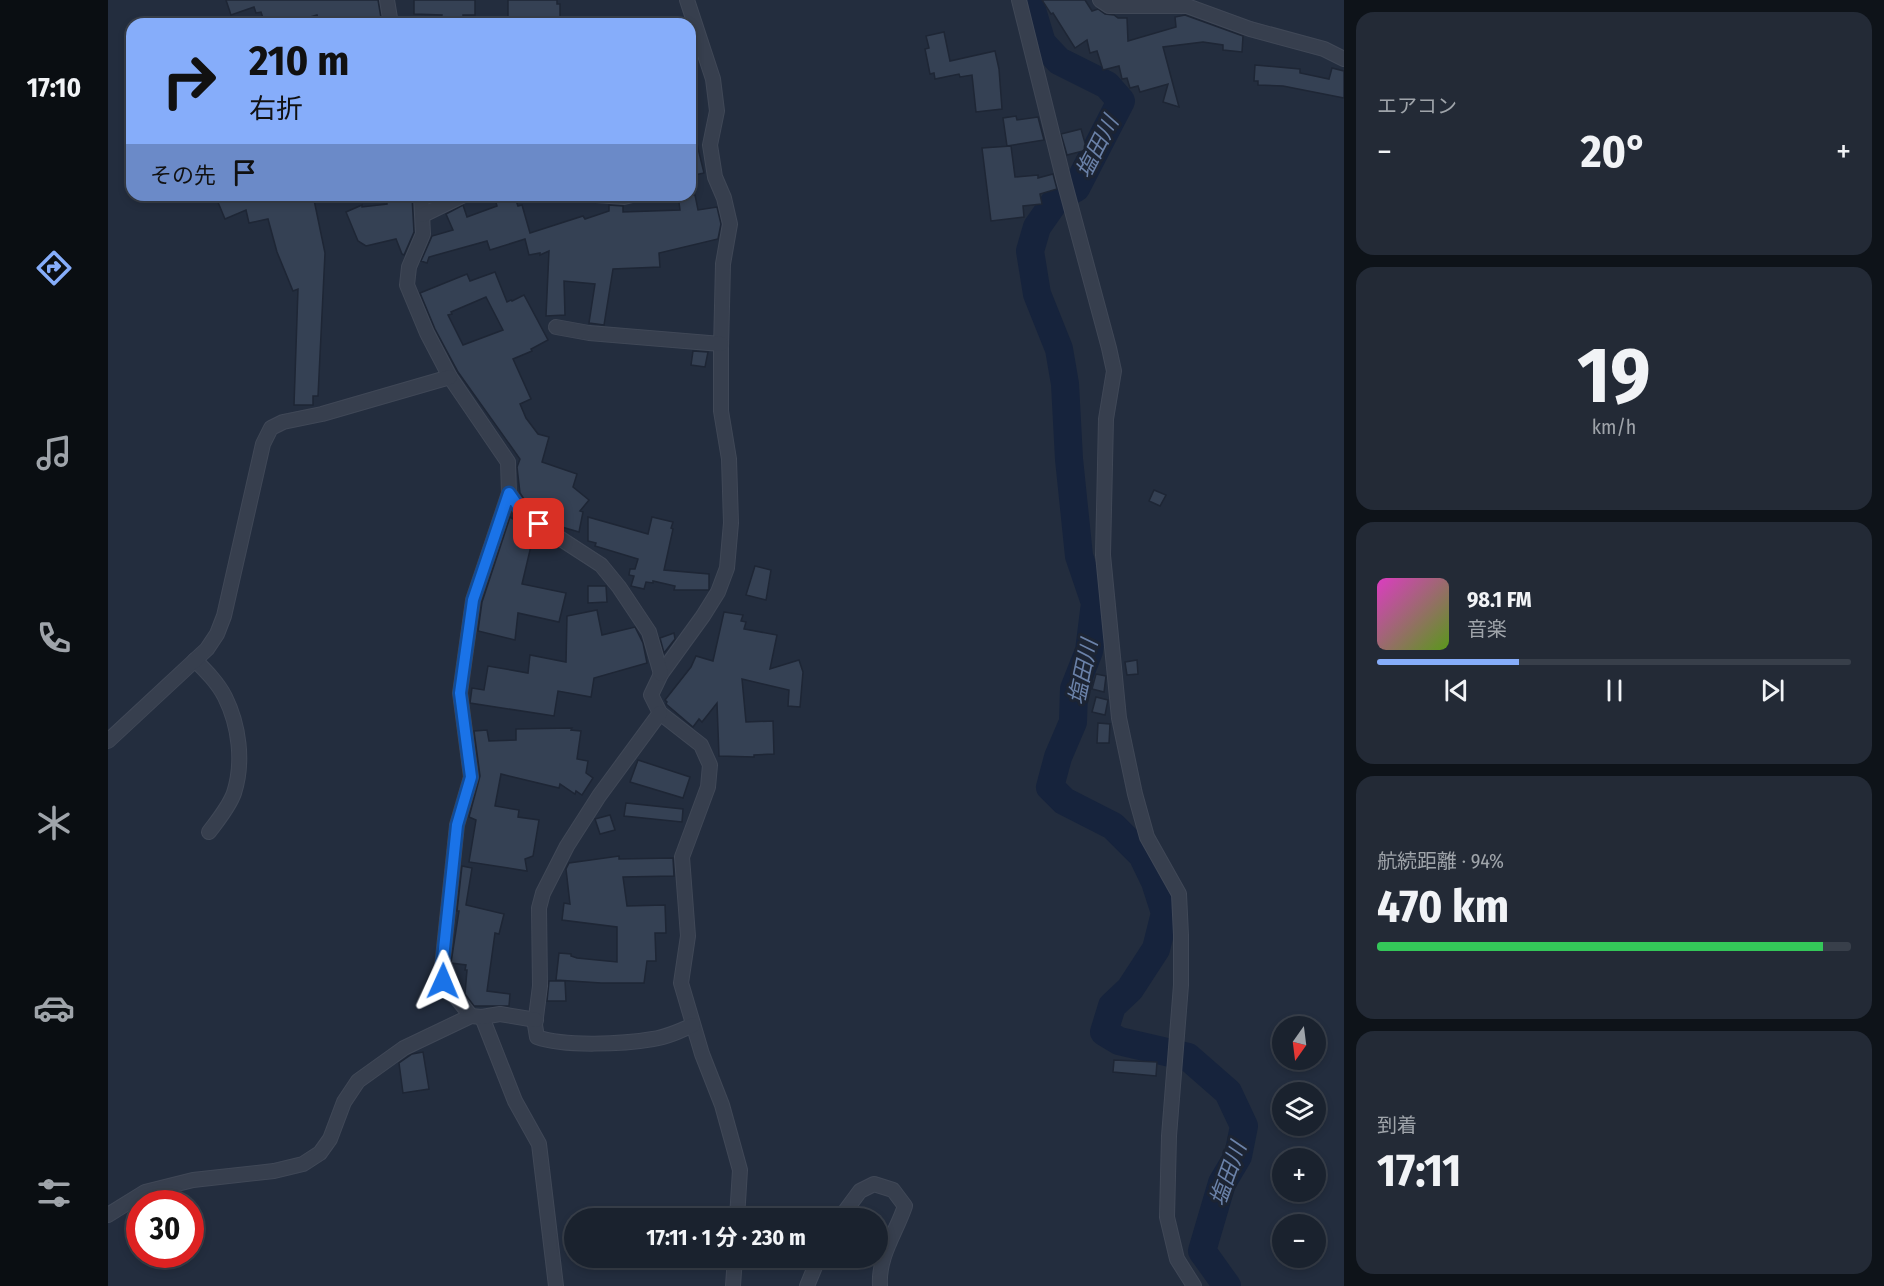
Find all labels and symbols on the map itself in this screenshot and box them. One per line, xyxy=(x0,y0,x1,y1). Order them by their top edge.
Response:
water label: 塩田川 xyxy=(1070,110,1125,183)
pin xyxy=(513,498,564,549)
water label: 塩田川 xyxy=(1063,635,1103,707)
position arrow xyxy=(411,949,475,1013)
north arrow xyxy=(1272,1016,1326,1070)
water label: 塩田川 xyxy=(1204,1137,1253,1210)
speed limit sign: 30 xyxy=(126,1190,204,1268)

